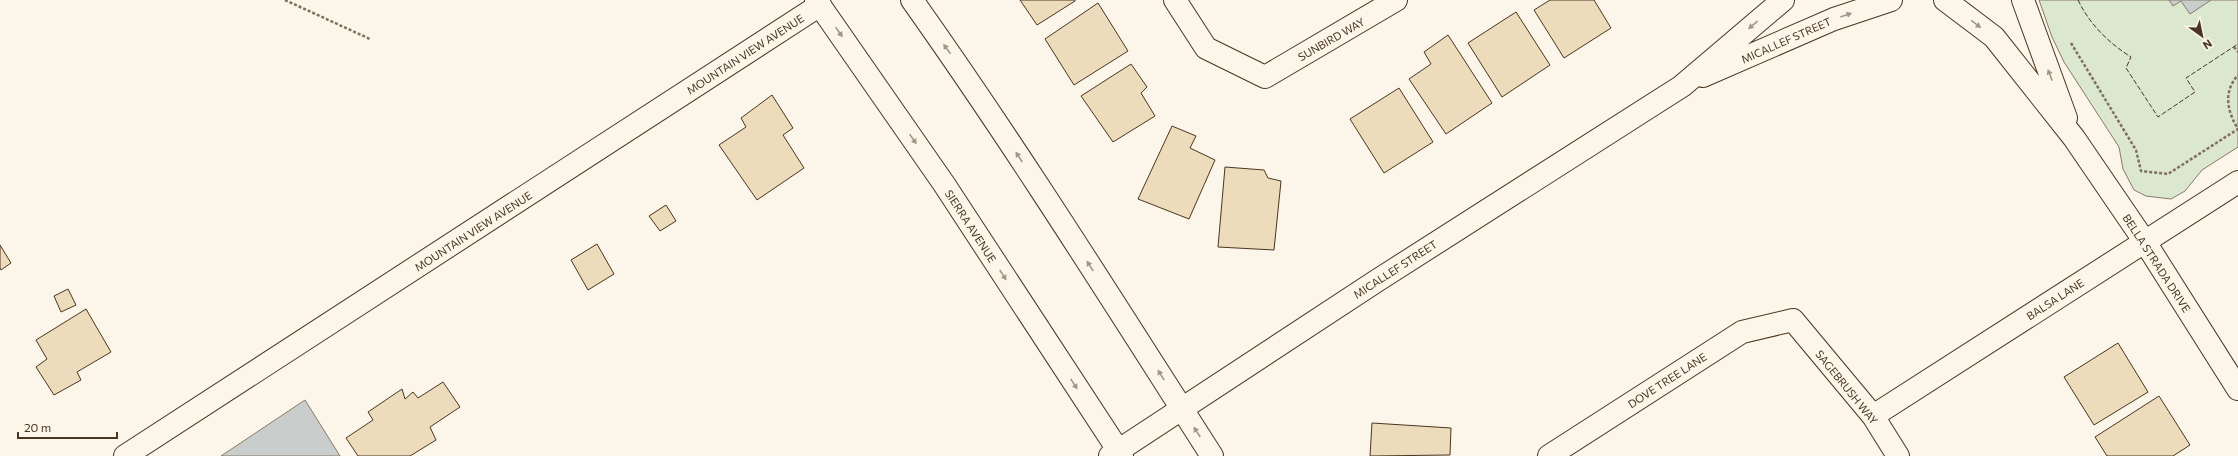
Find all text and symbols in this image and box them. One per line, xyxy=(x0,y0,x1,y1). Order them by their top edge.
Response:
street label: MOUNTAIN VIEW AVENUE xyxy=(684,11,806,97)
one-way arrow xyxy=(1841,11,1853,17)
street label: MICALLEF STREET xyxy=(1739,14,1833,66)
street label: SUNBIRD WAY xyxy=(1295,15,1367,63)
north arrow xyxy=(2182,16,2222,56)
one-way arrow xyxy=(1971,19,1982,28)
one-way arrow xyxy=(1748,21,1758,30)
one-way arrow xyxy=(835,27,843,37)
text: N xyxy=(2201,37,2215,53)
one-way arrow xyxy=(943,44,951,55)
one-way arrow xyxy=(2046,69,2052,81)
one-way arrow xyxy=(909,134,917,144)
one-way arrow xyxy=(1015,152,1023,162)
street label: SIERRA AVENUE xyxy=(943,187,999,265)
street label: MOUNTAIN VIEW AVENUE xyxy=(412,188,534,274)
street label: BELLA STRADA DRIVE xyxy=(2120,212,2194,314)
street label: MICALLEF STREET xyxy=(1351,237,1439,301)
one-way arrow xyxy=(1087,260,1094,272)
one-way arrow xyxy=(999,270,1007,280)
street label: BALSA LANE xyxy=(2024,276,2086,322)
street label: SAGEBRUSH WAY xyxy=(1813,347,1881,427)
street label: DOVE TREE LANE xyxy=(1625,350,1709,410)
one-way arrow xyxy=(1158,369,1165,381)
one-way arrow xyxy=(1070,379,1078,389)
scale bar xyxy=(18,414,117,440)
text: 20 m xyxy=(24,420,51,434)
one-way arrow xyxy=(1193,427,1201,437)

